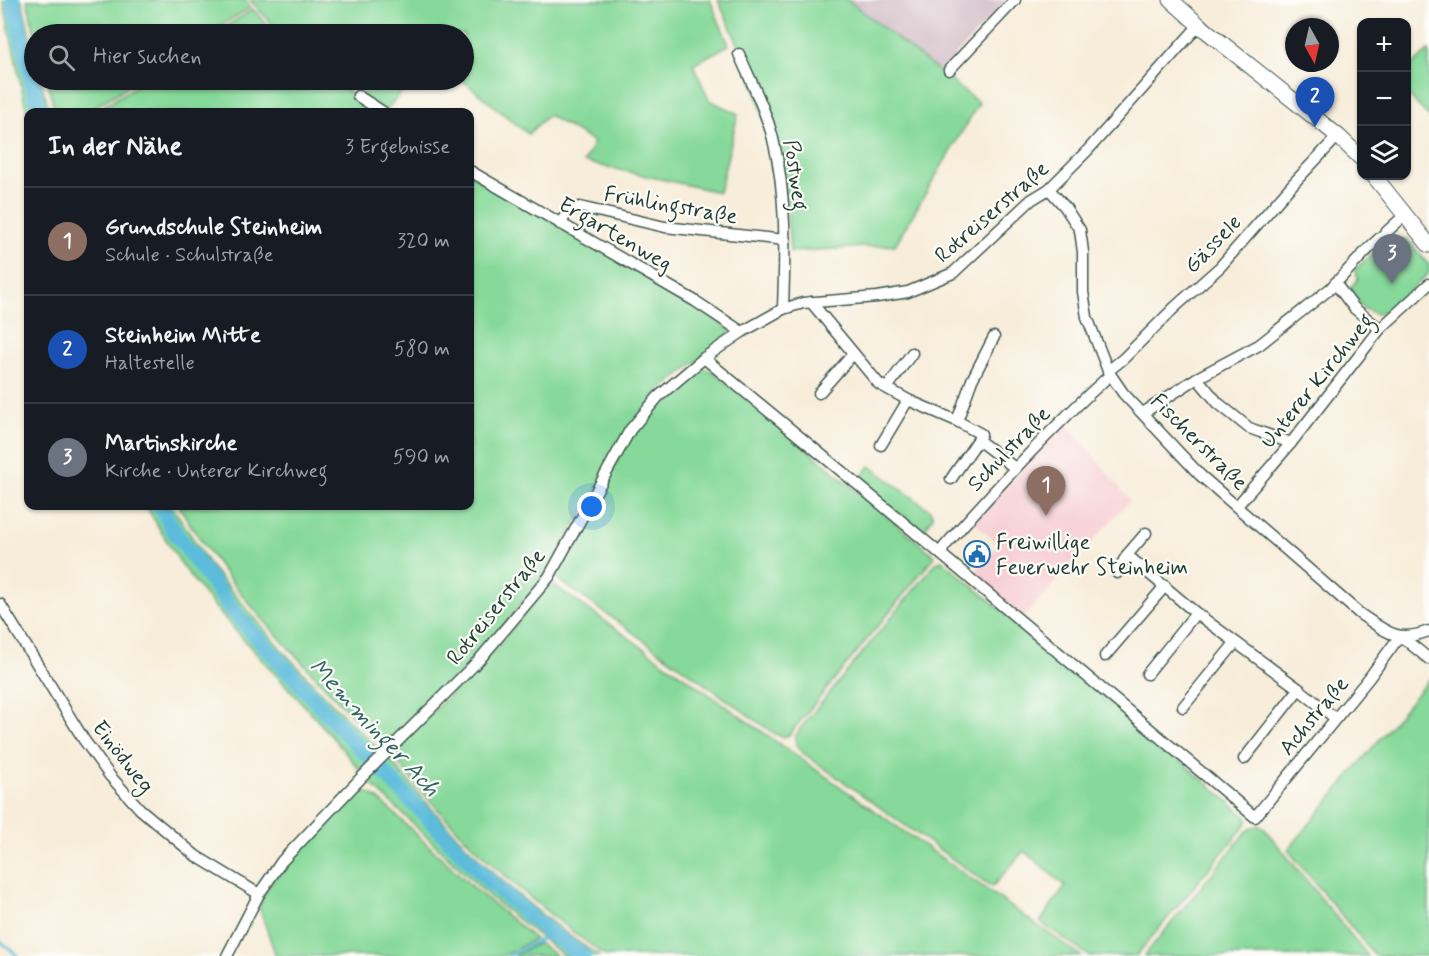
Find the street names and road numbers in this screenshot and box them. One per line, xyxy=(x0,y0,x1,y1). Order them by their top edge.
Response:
street label: Postweg xyxy=(773,138,814,213)
street label: Rotreiserstraße xyxy=(929,155,1055,270)
street label: Frühlingstraße xyxy=(601,180,740,234)
street label: Ergartenweg xyxy=(552,191,677,281)
street label: Gässele xyxy=(1179,209,1248,280)
street label: Unterer Kirchweg xyxy=(1254,308,1383,456)
street label: Fischerstraße xyxy=(1144,388,1253,497)
street label: Schulstraße xyxy=(962,401,1057,498)
street label: Rotreiserstraße xyxy=(441,543,552,671)
street label: Achstraße xyxy=(1273,671,1356,762)
street label: Einödweg xyxy=(83,715,160,801)

